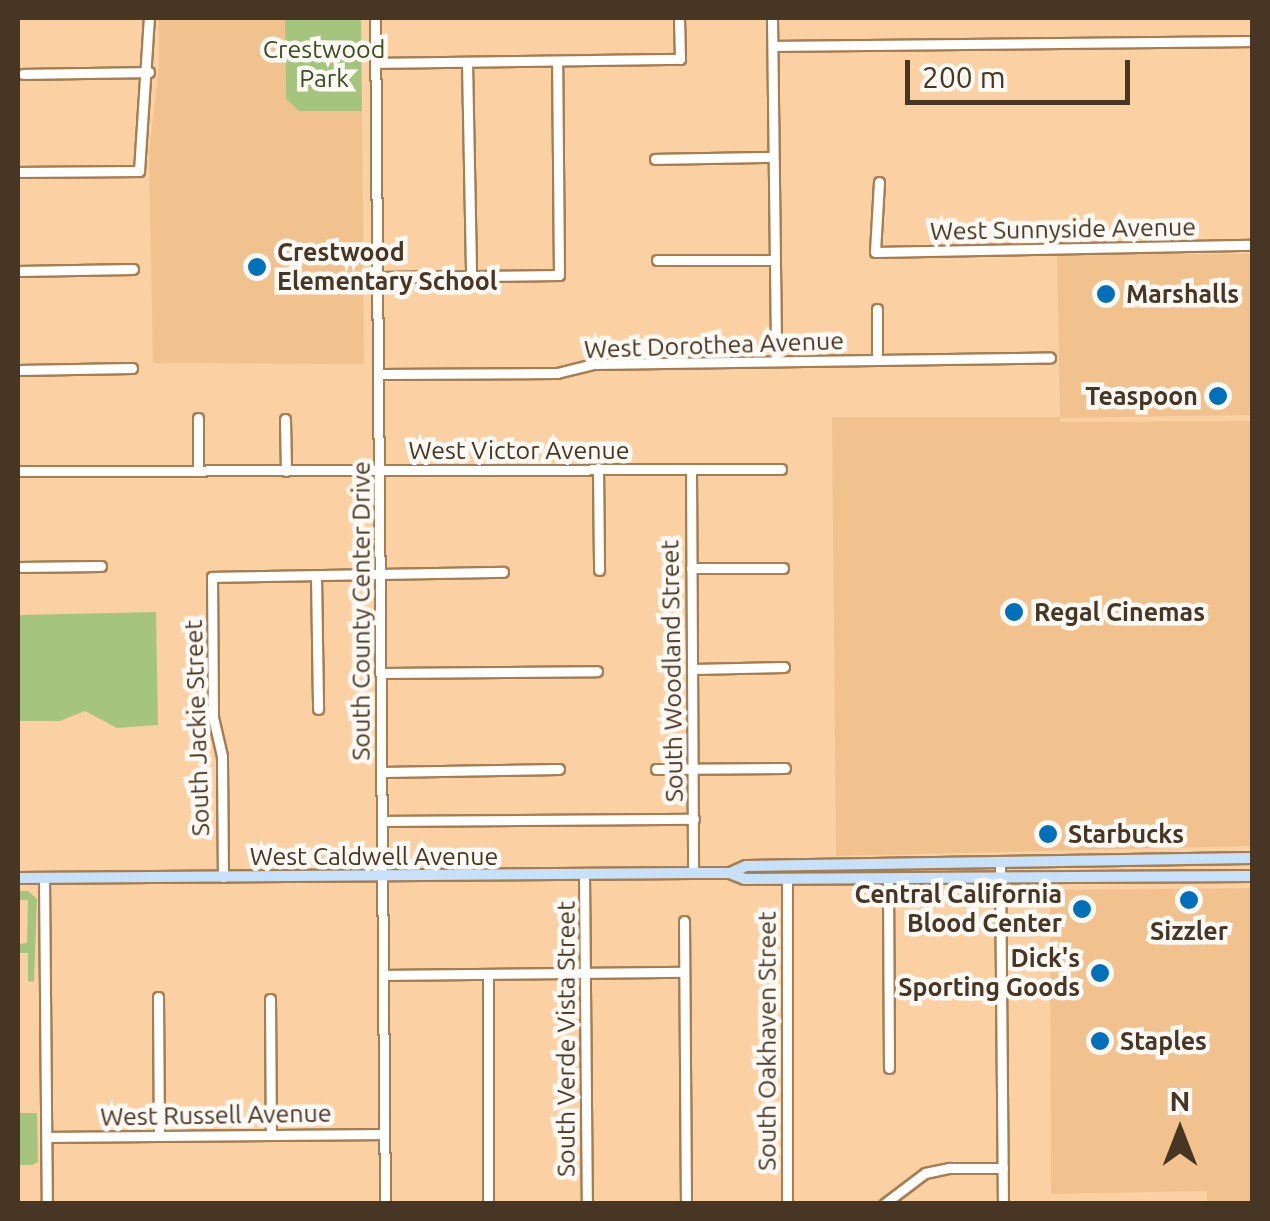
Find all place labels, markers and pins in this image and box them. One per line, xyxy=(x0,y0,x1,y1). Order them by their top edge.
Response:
place label: Crestwood Elementary School xyxy=(277,238,497,297)
marker: Crestwood Elementary School xyxy=(246,256,268,278)
place label: Marshalls xyxy=(1126,279,1239,309)
marker: Marshalls xyxy=(1095,283,1117,305)
place label: Teaspoon xyxy=(1085,381,1198,411)
marker: Teaspoon xyxy=(1207,385,1229,407)
place label: Regal Cinemas xyxy=(1034,597,1205,627)
marker: Regal Cinemas xyxy=(1003,601,1025,623)
place label: Starbucks xyxy=(1068,819,1184,849)
marker: Starbucks xyxy=(1037,823,1059,845)
place label: Central California Blood Center xyxy=(854,880,1062,939)
marker: Sizzler xyxy=(1178,889,1200,911)
marker: Central California Blood Center xyxy=(1071,898,1093,920)
place label: Sizzler xyxy=(1150,916,1228,946)
place label: Dick's Sporting Goods xyxy=(898,944,1080,1003)
marker: Dick's Sporting Goods xyxy=(1089,962,1111,984)
place label: Staples xyxy=(1120,1026,1207,1056)
marker: Staples xyxy=(1089,1030,1111,1052)

